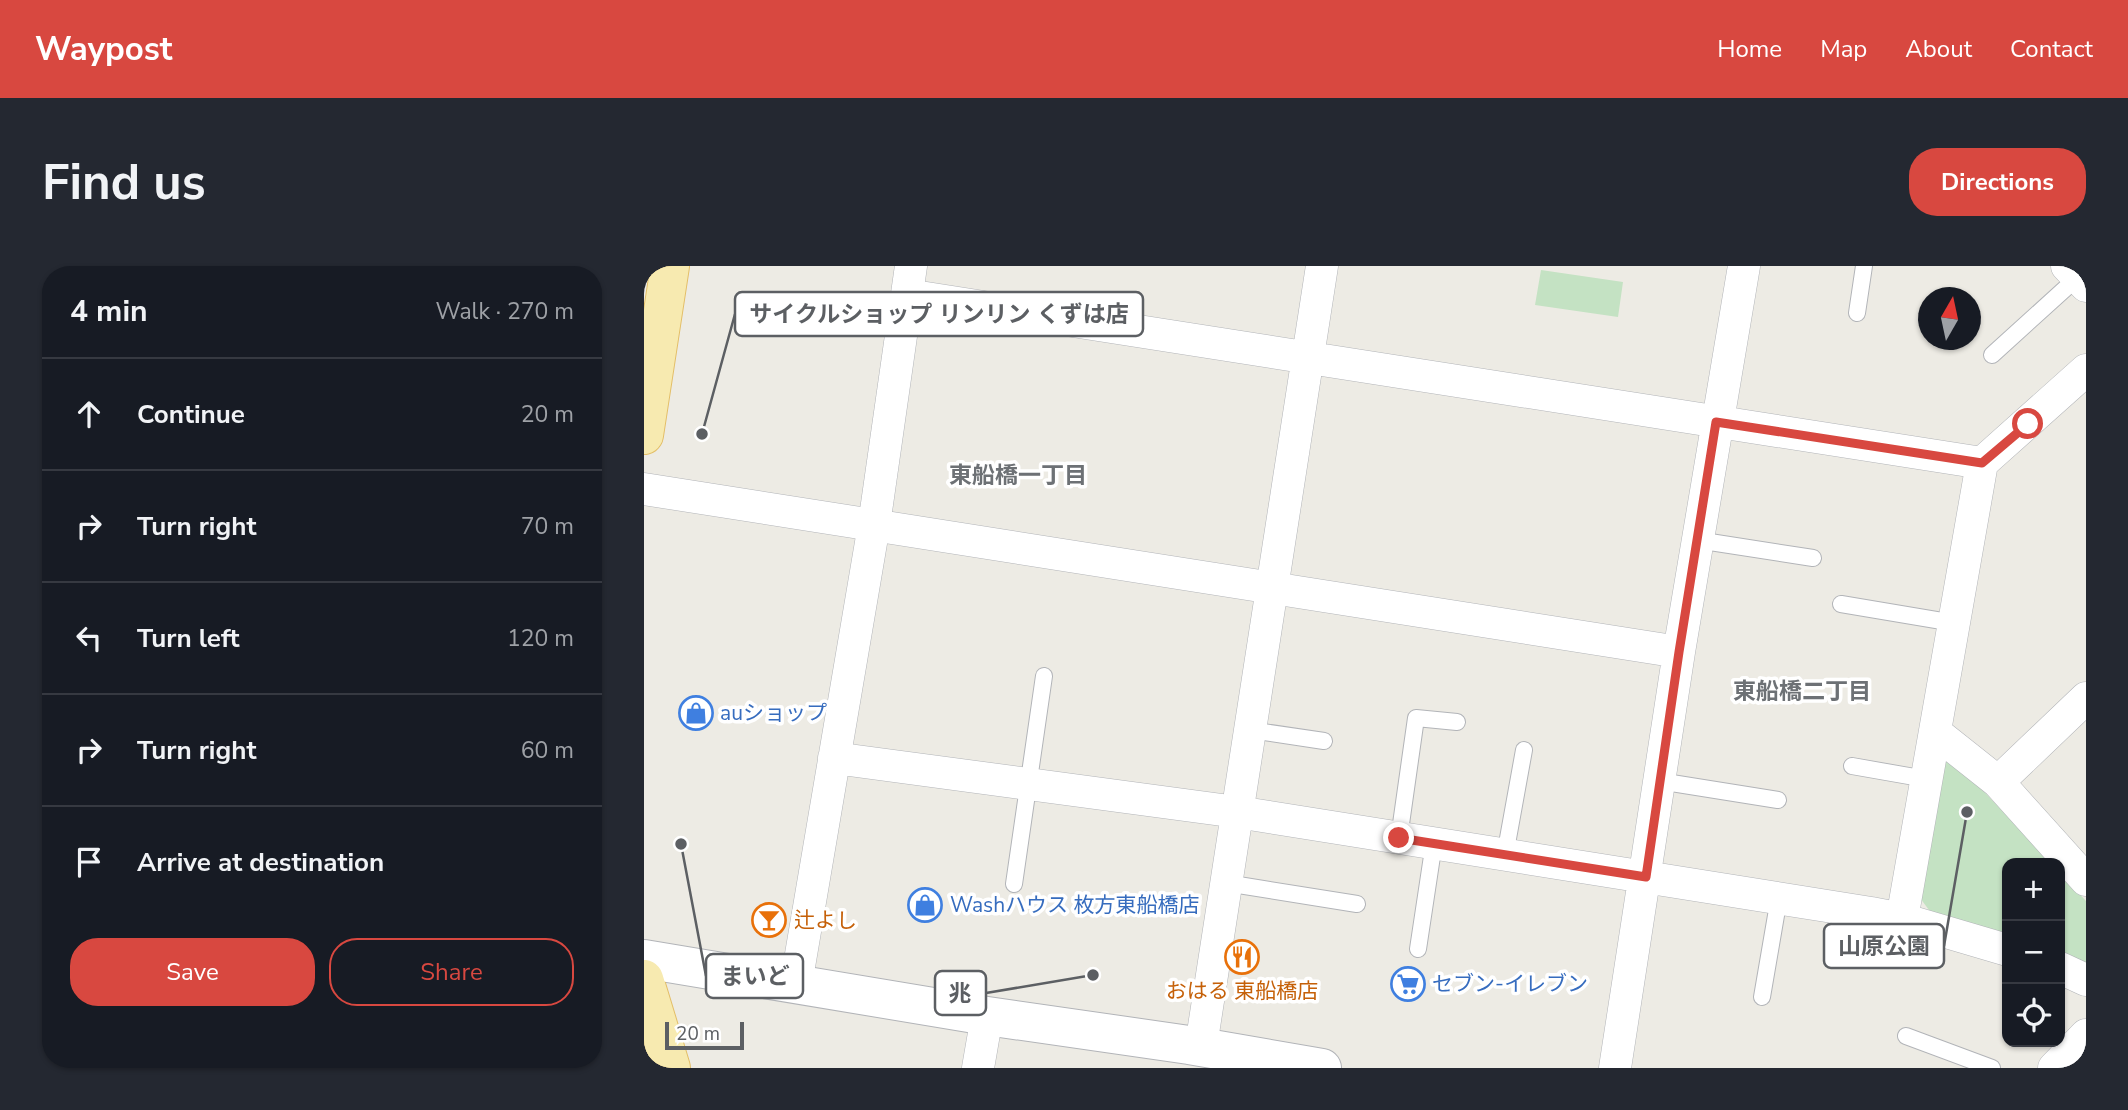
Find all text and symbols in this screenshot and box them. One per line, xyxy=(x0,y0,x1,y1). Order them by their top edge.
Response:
text: Waypost xyxy=(35,27,172,72)
text: Home xyxy=(1717,33,1782,65)
text: Map xyxy=(1820,33,1867,65)
text: About xyxy=(1905,33,1972,65)
text: Contact xyxy=(2010,33,2093,65)
button: Directions xyxy=(1909,148,2086,216)
text: Find us xyxy=(42,149,206,216)
north arrow xyxy=(1918,287,1981,350)
text: 4 min xyxy=(70,291,148,332)
callout: サイクルショップ リンリン くずは店 xyxy=(735,292,1143,336)
text: Walk · 270 m xyxy=(435,296,574,327)
text: サイクルショップ リンリン くずは店 xyxy=(749,299,1129,330)
icon: ahead xyxy=(70,395,108,433)
text: Continue xyxy=(137,397,245,432)
text: 20 m xyxy=(521,399,574,430)
route start xyxy=(2012,408,2043,439)
district label: 東船橋一丁目 xyxy=(949,460,1087,491)
icon: right xyxy=(70,507,108,545)
text: Turn right xyxy=(137,509,256,544)
text: 70 m xyxy=(521,511,574,542)
icon: left xyxy=(70,619,108,657)
text: Turn left xyxy=(137,621,240,656)
text: 120 m xyxy=(507,623,574,654)
district label: 東船橋二丁目 xyxy=(1733,676,1871,707)
shop icon: auショップ xyxy=(677,694,715,732)
place label: auショップ xyxy=(720,699,827,727)
icon: right xyxy=(70,731,108,769)
text: Turn right xyxy=(137,733,256,768)
text: 60 m xyxy=(521,735,574,766)
route end xyxy=(1383,822,1414,853)
icon: arrive xyxy=(70,843,108,881)
text: Arrive at destination xyxy=(137,845,384,880)
map controls xyxy=(2002,858,2065,1047)
button: + xyxy=(2002,858,2065,921)
shop icon: Washハウス 枚方東船橋店 xyxy=(906,886,944,924)
place label: Washハウス 枚方東船橋店 xyxy=(950,891,1199,919)
bar icon: 辻よし xyxy=(750,901,788,939)
place label: 辻よし xyxy=(794,906,857,934)
button: − xyxy=(2002,921,2065,984)
callout: 山原公園 xyxy=(1824,924,1944,968)
text: 山原公園 xyxy=(1838,931,1930,962)
button: Save xyxy=(70,938,315,1006)
button: Share xyxy=(329,938,574,1006)
restaurant icon: おはる 東船橋店 xyxy=(1223,938,1261,976)
callout: まいど xyxy=(706,954,803,998)
text: まいど xyxy=(721,961,790,992)
supermarket icon: セブン-イレブン xyxy=(1389,965,1427,1003)
place label: セブン-イレブン xyxy=(1432,970,1588,998)
callout: 兆 xyxy=(935,971,986,1015)
place label: おはる 東船橋店 xyxy=(1166,977,1318,1005)
text: 兆 xyxy=(949,978,972,1009)
button: locate xyxy=(2002,984,2065,1047)
scale bar xyxy=(665,1019,744,1051)
text: 20 m xyxy=(676,1021,720,1047)

